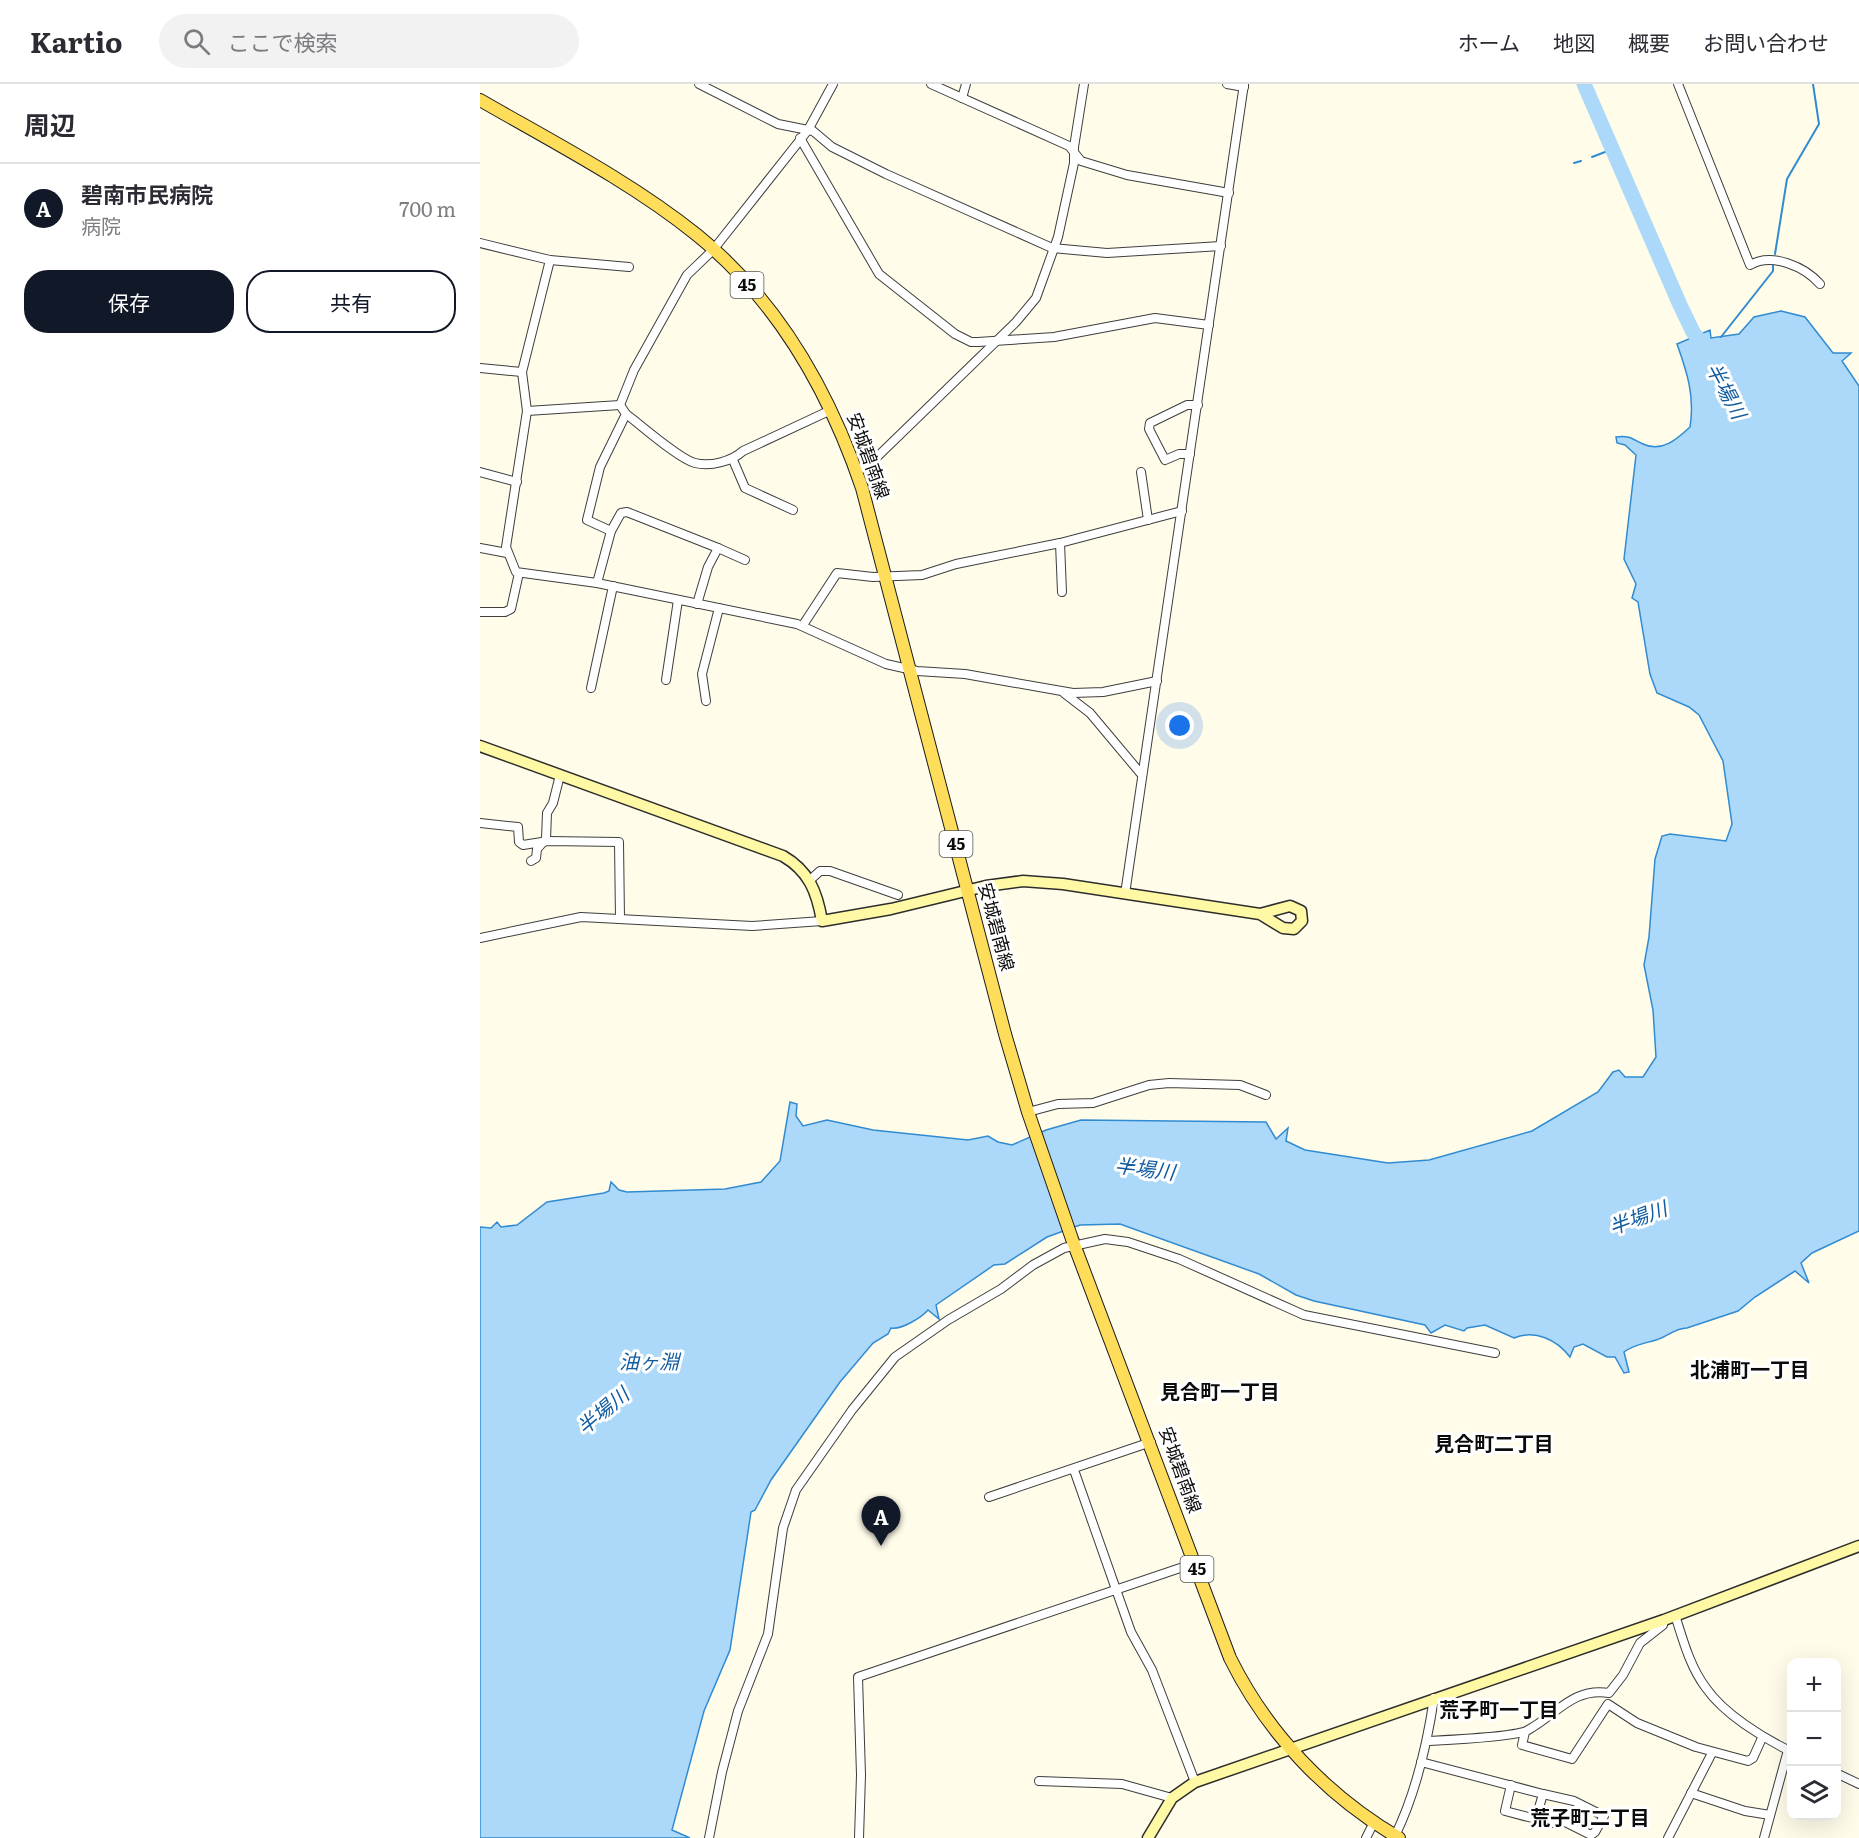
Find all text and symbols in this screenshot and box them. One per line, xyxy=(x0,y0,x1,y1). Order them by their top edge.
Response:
search box xyxy=(159,14,579,68)
text: Kartio xyxy=(30,20,123,62)
icon: search xyxy=(180,25,213,58)
text: ここで検索 xyxy=(228,25,338,58)
text: ホーム xyxy=(1458,26,1520,57)
text: 地図 xyxy=(1553,26,1595,57)
text: 概要 xyxy=(1628,26,1670,57)
text: お問い合わせ xyxy=(1703,26,1829,57)
text: 周辺 xyxy=(24,104,76,143)
text: 碧南市民病院 xyxy=(81,177,213,210)
text: A xyxy=(36,193,51,223)
text: 700 m xyxy=(399,193,456,223)
text: 病院 xyxy=(81,210,121,240)
button: 保存 xyxy=(24,270,234,333)
button: 共有 xyxy=(246,270,456,333)
road number: 45 xyxy=(730,272,764,298)
water label: 半場川 xyxy=(1700,357,1756,425)
street label: 安城碧南線 xyxy=(841,409,897,502)
your location xyxy=(1165,711,1194,740)
road number: 45 xyxy=(940,831,972,857)
street label: 安城碧南線 xyxy=(973,880,1022,974)
water label: 半場川 xyxy=(1114,1148,1179,1186)
water label: 半場川 xyxy=(1604,1191,1673,1240)
water label: 油ヶ淵 xyxy=(619,1345,682,1375)
district label: 北浦町一丁目 xyxy=(1690,1353,1810,1383)
district label: 見合町一丁目 xyxy=(1160,1375,1280,1405)
water label: 半場川 xyxy=(569,1377,636,1440)
street label: 安城碧南線 xyxy=(1153,1423,1209,1516)
district label: 見合町二丁目 xyxy=(1434,1427,1554,1457)
pin: A xyxy=(862,1496,900,1546)
road number: 45 xyxy=(1180,1556,1214,1582)
map controls xyxy=(1787,1658,1841,1820)
button: + xyxy=(1787,1658,1841,1712)
district label: 荒子町一丁目 xyxy=(1439,1693,1559,1723)
button: − xyxy=(1787,1712,1841,1766)
button: layers xyxy=(1787,1766,1841,1820)
district label: 荒子町二丁目 xyxy=(1530,1801,1650,1831)

